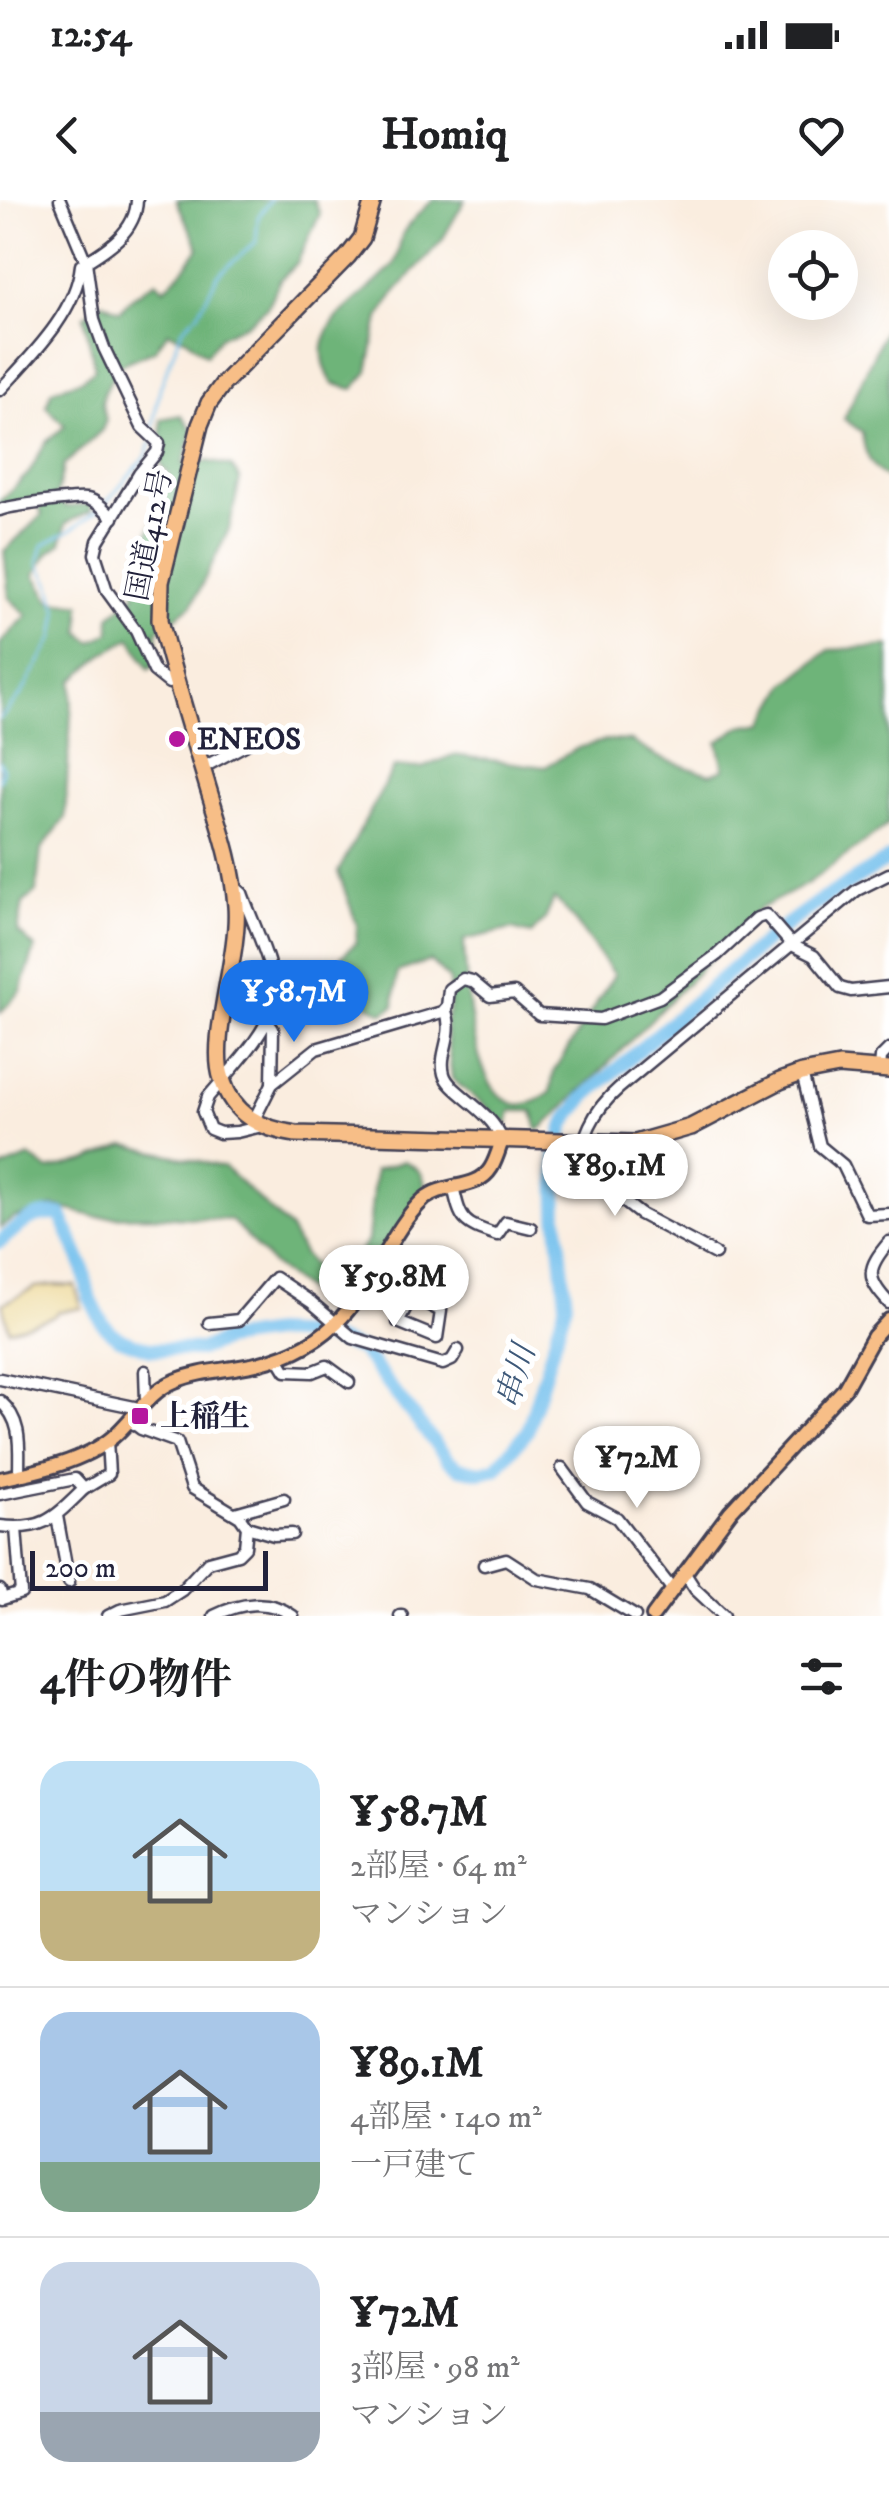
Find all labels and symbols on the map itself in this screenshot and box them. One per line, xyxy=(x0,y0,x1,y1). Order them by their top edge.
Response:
street label: 国道412号 xyxy=(120,466,181,604)
place label: ENEOS xyxy=(197,722,301,759)
marker: ENEOS xyxy=(166,728,188,750)
pin: ¥58.7M xyxy=(213,960,375,1045)
pin: ¥89.1M xyxy=(534,1134,696,1219)
pin: ¥59.8M xyxy=(313,1245,475,1330)
water label: 串川 xyxy=(488,1337,546,1413)
place label: 上稲生 xyxy=(160,1399,250,1436)
marker: 上稲生 xyxy=(129,1405,151,1427)
pin: ¥72M xyxy=(578,1426,696,1511)
scale bar xyxy=(30,1546,268,1590)

